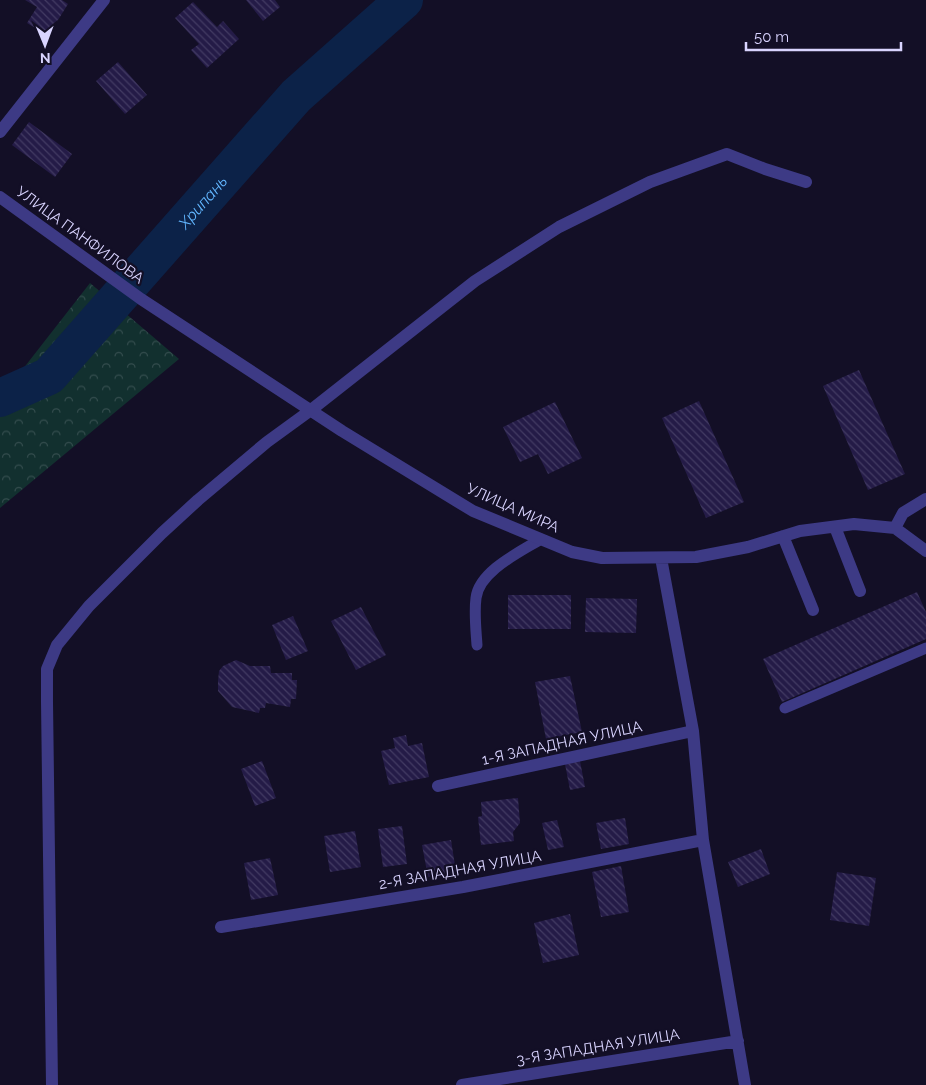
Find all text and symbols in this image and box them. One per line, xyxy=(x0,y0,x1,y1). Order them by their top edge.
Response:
north arrow xyxy=(20,20,70,70)
scale bar xyxy=(746,20,901,52)
text: 50 m xyxy=(754,28,789,46)
text: N xyxy=(40,50,51,66)
water label: Хрипань xyxy=(174,171,231,233)
street label: УЛИЦА ПАНФИЛОВА xyxy=(13,183,147,287)
street label: УЛИЦА МИРА xyxy=(464,480,562,536)
street label: 1-Я ЗАПАДНАЯ УЛИЦА xyxy=(480,717,644,769)
street label: 2-Я ЗАПАДНАЯ УЛИЦА xyxy=(377,847,543,893)
street label: 3-Я ЗАПАДНАЯ УЛИЦА xyxy=(515,1025,681,1069)

